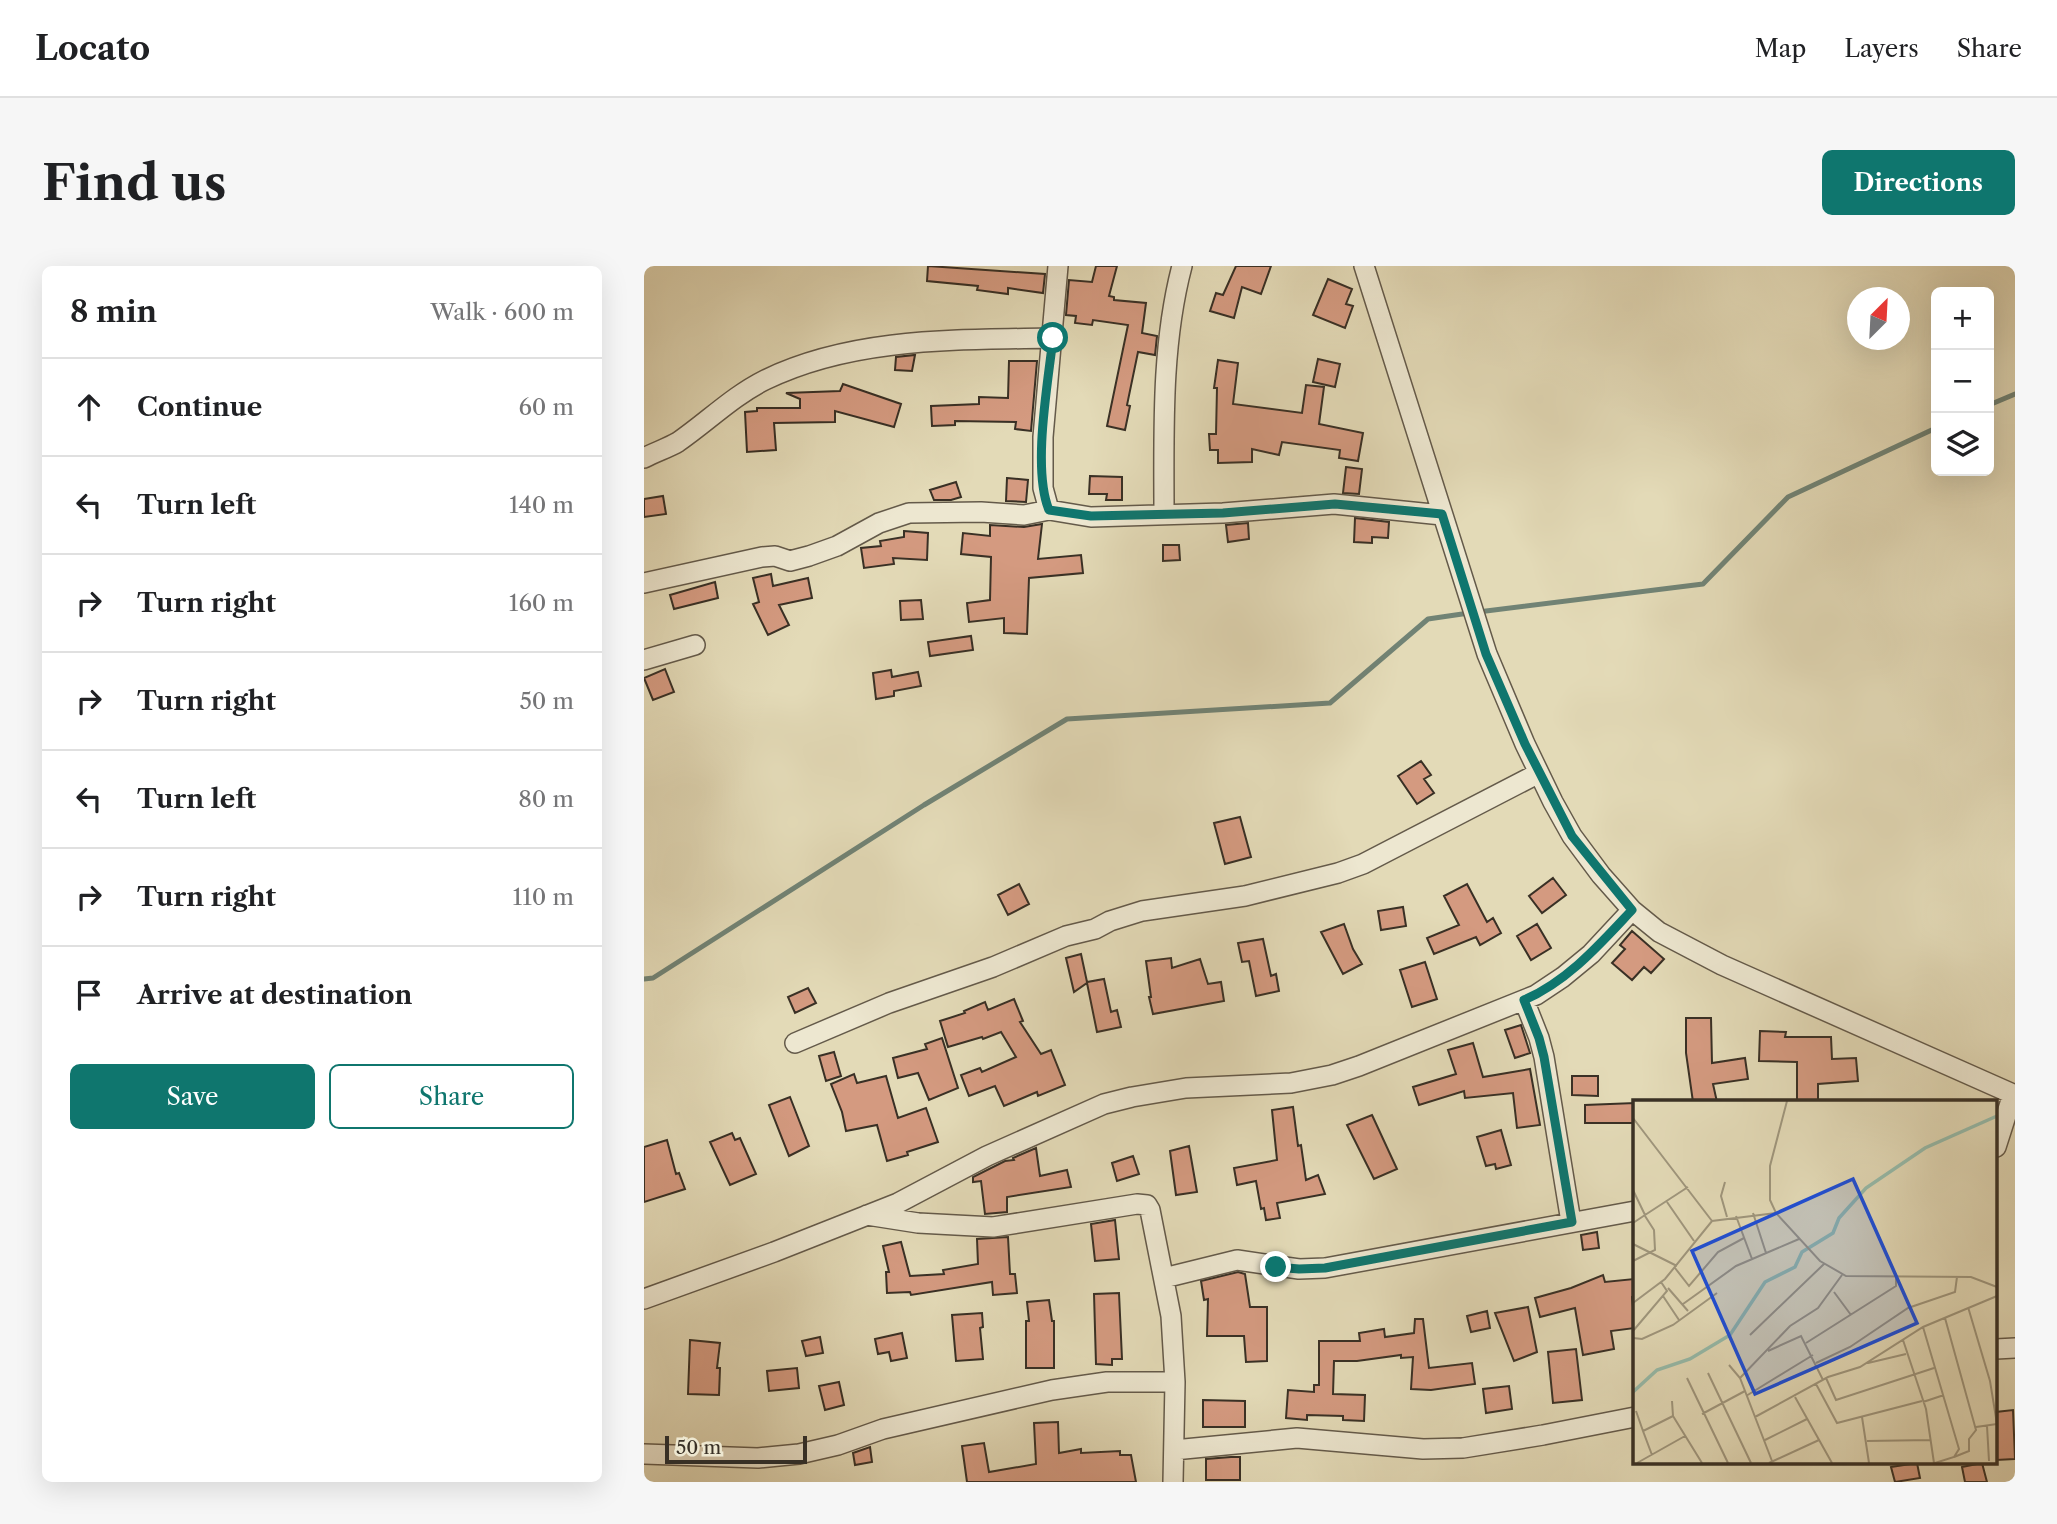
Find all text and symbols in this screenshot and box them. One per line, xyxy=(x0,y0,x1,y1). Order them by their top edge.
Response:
text: Locato xyxy=(35,28,150,69)
text: Map xyxy=(1755,34,1806,63)
text: Layers xyxy=(1844,34,1919,63)
text: Share xyxy=(1957,34,2022,63)
button: Directions xyxy=(1822,150,2015,215)
text: Find us xyxy=(42,152,226,213)
north arrow xyxy=(1847,287,1910,350)
map controls xyxy=(1931,287,1994,476)
button: + xyxy=(1931,287,1994,350)
text: 8 min xyxy=(70,293,157,330)
text: Walk · 600 m xyxy=(430,298,574,326)
route start xyxy=(1037,322,1068,353)
button: − xyxy=(1931,350,1994,413)
icon: ahead xyxy=(70,388,108,426)
text: Continue xyxy=(137,391,262,423)
text: 60 m xyxy=(518,393,574,421)
button: layers xyxy=(1931,413,1994,476)
icon: left xyxy=(70,486,108,524)
text: Turn left xyxy=(137,489,256,521)
text: 140 m xyxy=(509,491,574,519)
icon: right xyxy=(70,584,108,622)
text: Turn right xyxy=(137,587,276,619)
text: 160 m xyxy=(509,589,574,617)
icon: right xyxy=(70,682,108,720)
text: Turn right xyxy=(137,685,276,717)
text: 50 m xyxy=(519,687,574,715)
icon: left xyxy=(70,780,108,818)
text: Turn left xyxy=(137,783,256,815)
text: 80 m xyxy=(518,785,574,813)
icon: right xyxy=(70,878,108,916)
text: Turn right xyxy=(137,881,276,913)
text: 110 m xyxy=(513,883,574,911)
icon: arrive xyxy=(70,976,108,1014)
text: Arrive at destination xyxy=(137,979,412,1011)
button: Save xyxy=(70,1064,315,1129)
button: Share xyxy=(329,1064,574,1129)
inset map xyxy=(1633,1100,1997,1464)
route end xyxy=(1260,1251,1291,1282)
scale bar xyxy=(665,1433,807,1465)
text: 50 m xyxy=(676,1436,721,1459)

